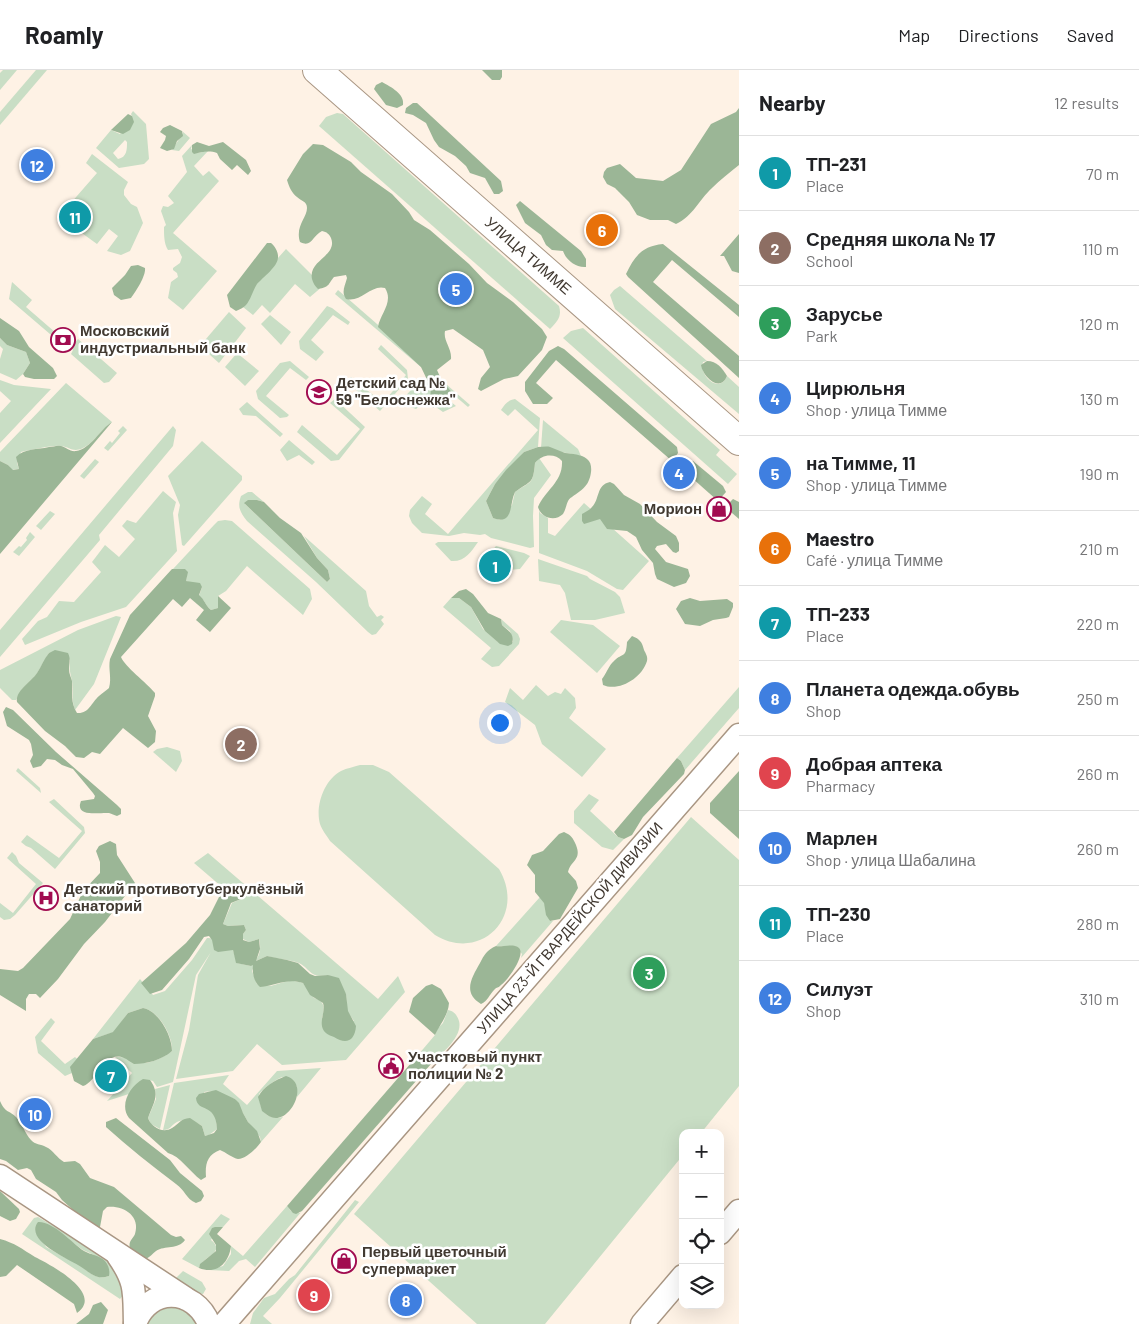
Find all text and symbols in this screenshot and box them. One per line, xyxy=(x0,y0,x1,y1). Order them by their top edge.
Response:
text: Roamly xyxy=(25,20,104,49)
text: Map xyxy=(898,24,930,46)
text: Directions xyxy=(958,24,1039,46)
text: Saved xyxy=(1067,24,1114,46)
text: Nearby xyxy=(759,90,825,115)
text: 12 results xyxy=(1054,93,1119,112)
pin: 12 xyxy=(21,146,53,184)
text: ТП-231 xyxy=(806,152,866,175)
text: 1 xyxy=(772,164,778,183)
text: 70 m xyxy=(1086,164,1119,183)
text: Place xyxy=(806,176,844,195)
pin: 11 xyxy=(59,198,91,236)
pin: 6 xyxy=(586,211,618,249)
street label: УЛИЦА ТИММЕ xyxy=(482,213,576,298)
text: Средняя школа № 17 xyxy=(806,227,995,250)
text: 2 xyxy=(771,239,779,258)
text: 110 m xyxy=(1082,239,1119,258)
text: School xyxy=(806,251,853,270)
pin: 5 xyxy=(440,270,472,308)
text: Зарусье xyxy=(806,302,883,325)
text: 3 xyxy=(771,314,779,333)
text: 120 m xyxy=(1079,314,1119,333)
place label: Московский индустриальный банк xyxy=(80,321,246,356)
text: Park xyxy=(806,326,837,345)
bank icon: Московский индустриальный банк xyxy=(50,327,76,353)
place label: Детский сад № 59 "Белоснежка" xyxy=(336,373,456,408)
text: Цирюльня xyxy=(806,376,905,399)
school or university icon: Детский сад № 59 "Белоснежка" xyxy=(306,379,332,405)
text: 4 xyxy=(770,389,780,408)
text: 130 m xyxy=(1080,389,1119,408)
text: Shop · улица Тимме xyxy=(806,400,947,419)
text: на Тимме, 11 xyxy=(806,451,916,474)
pin: 4 xyxy=(663,454,695,492)
text: 5 xyxy=(771,464,779,483)
text: 190 m xyxy=(1080,464,1119,483)
text: Shop · улица Тимме xyxy=(806,475,947,494)
shop icon: Морион xyxy=(706,496,732,522)
place label: Морион xyxy=(644,499,702,517)
text: Maestro xyxy=(806,527,874,550)
text: 6 xyxy=(771,539,779,558)
text: 210 m xyxy=(1080,539,1119,558)
pin: 1 xyxy=(479,547,511,585)
text: Café · улица Тимме xyxy=(806,550,943,569)
text: ТП-233 xyxy=(806,602,870,625)
text: 7 xyxy=(771,614,779,633)
text: 220 m xyxy=(1076,614,1119,633)
text: Place xyxy=(806,626,844,645)
text: Планета одежда.обувь xyxy=(806,677,1020,700)
text: 8 xyxy=(771,689,779,708)
text: 250 m xyxy=(1077,689,1119,708)
text: Shop xyxy=(806,701,841,720)
your location xyxy=(487,710,513,736)
pin: 2 xyxy=(225,725,257,763)
text: Добрая аптека xyxy=(806,752,942,775)
text: 9 xyxy=(771,764,779,783)
text: 260 m xyxy=(1077,764,1119,783)
text: Pharmacy xyxy=(806,776,875,795)
street label: УЛИЦА 23-Й ГВАРДЕЙСКОЙ ДИВИЗИИ xyxy=(473,819,667,1037)
text: Марлен xyxy=(806,826,878,849)
text: 10 xyxy=(768,839,782,858)
text: 260 m xyxy=(1077,839,1119,858)
text: Shop · улица Шабалина xyxy=(806,850,976,869)
place label: Детский противотуберкулёзный санаторий xyxy=(64,879,304,914)
hospital icon: Детский противотуберкулёзный санаторий xyxy=(33,885,59,911)
text: ТП-230 xyxy=(806,902,871,925)
text: 11 xyxy=(769,914,781,933)
text: 280 m xyxy=(1077,914,1119,933)
text: Place xyxy=(806,926,844,945)
pin: 3 xyxy=(633,954,665,992)
text: Силуэт xyxy=(806,977,873,1000)
text: 12 xyxy=(768,989,782,1008)
text: 310 m xyxy=(1080,989,1119,1008)
text: Shop xyxy=(806,1001,841,1020)
place label: Участковый пункт полиции № 2 xyxy=(408,1047,542,1082)
public building icon: Участковый пункт полиции № 2 xyxy=(378,1053,404,1079)
pin: 7 xyxy=(95,1057,127,1095)
pin: 10 xyxy=(19,1095,51,1133)
map controls xyxy=(679,1129,724,1309)
button: + xyxy=(679,1129,724,1174)
button: − xyxy=(679,1174,724,1219)
button: locate xyxy=(679,1219,724,1264)
place label: Первый цветочный супермаркет xyxy=(362,1242,507,1277)
shop icon: Первый цветочный супермаркет xyxy=(331,1248,357,1274)
button: layers xyxy=(679,1264,724,1309)
pin: 9 xyxy=(298,1276,330,1314)
pin: 8 xyxy=(390,1281,422,1319)

